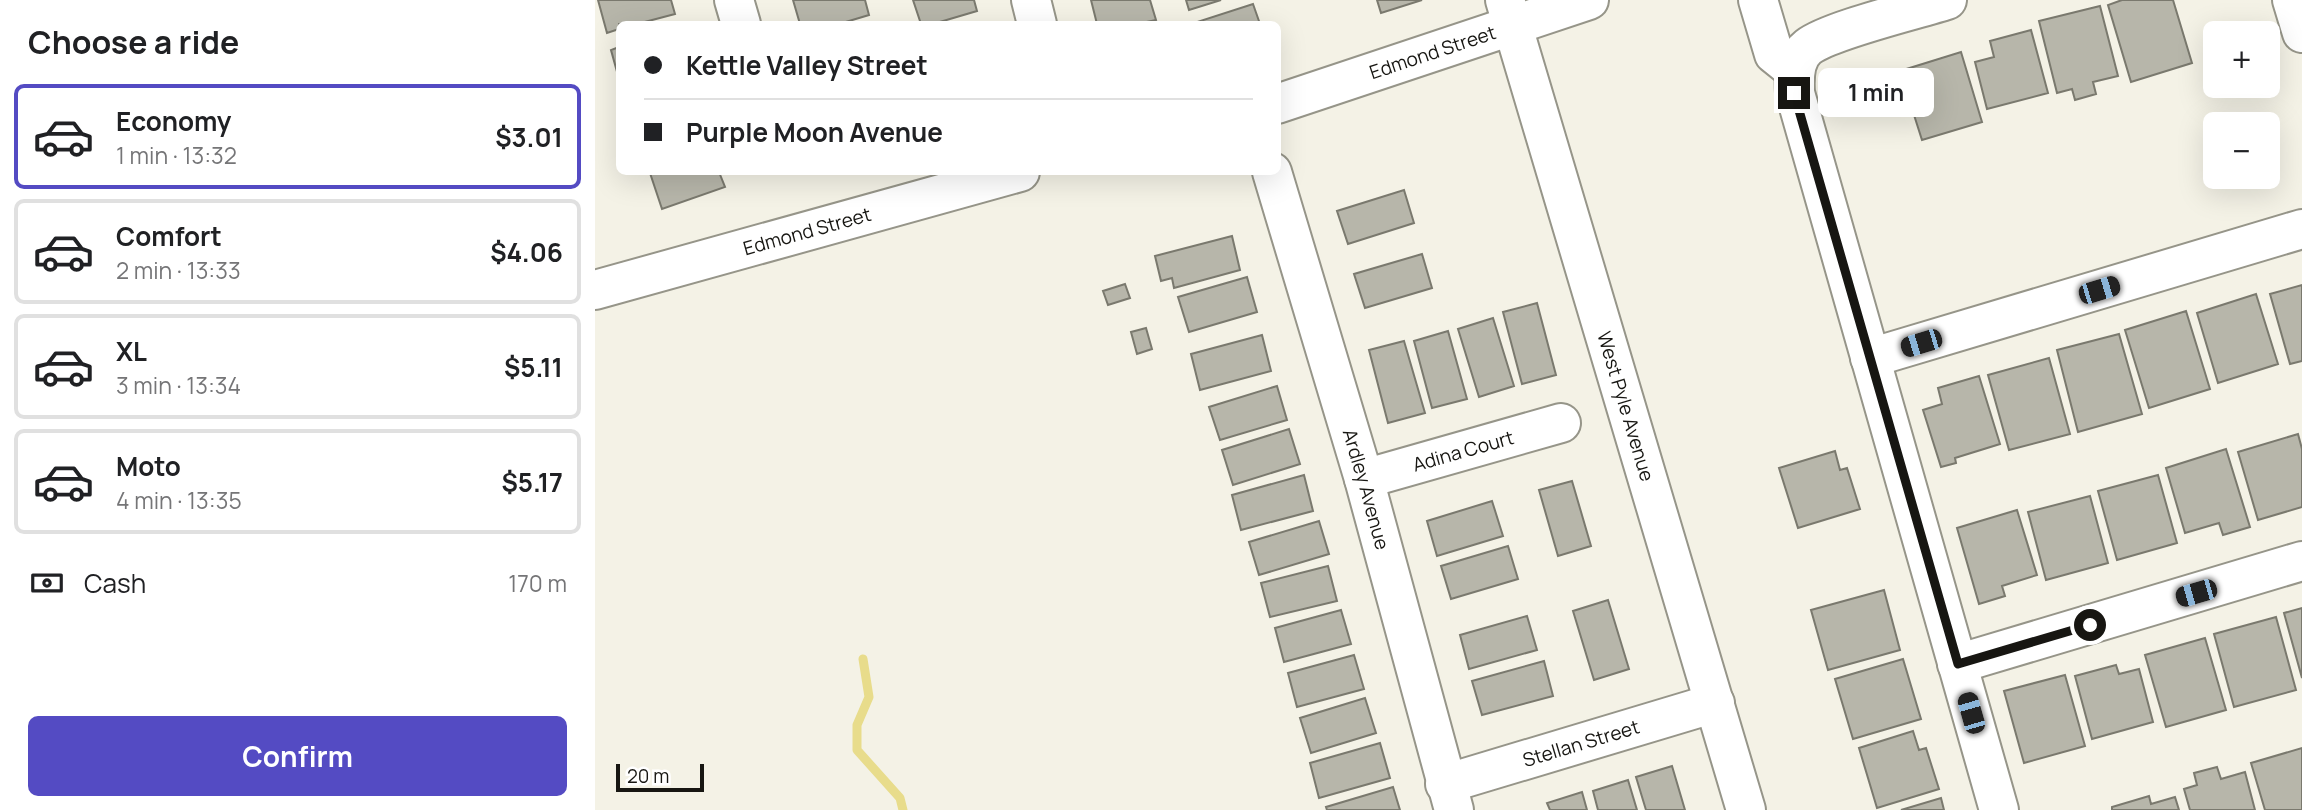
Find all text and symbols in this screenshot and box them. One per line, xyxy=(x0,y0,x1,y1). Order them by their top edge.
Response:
street label: Edmond Street xyxy=(1366,19,1499,85)
text: Choose a ride xyxy=(28,20,239,64)
map controls xyxy=(2203,21,2280,189)
button: + xyxy=(2203,21,2280,98)
text: Kettle Valley Street xyxy=(686,47,928,83)
callout: 1 min xyxy=(1819,68,1934,118)
text: 1 min xyxy=(1848,76,1904,108)
route end xyxy=(1778,77,1810,109)
text: Economy xyxy=(116,103,231,139)
icon: car xyxy=(32,105,95,168)
button: − xyxy=(2203,112,2280,189)
text: Purple Moon Avenue xyxy=(686,114,943,150)
text: $3.01 xyxy=(495,119,563,155)
text: 1 min · 13:32 xyxy=(116,139,237,171)
street label: Edmond Street xyxy=(740,201,874,261)
text: Comfort xyxy=(116,218,222,254)
icon: car xyxy=(32,220,95,283)
text: $4.06 xyxy=(490,234,563,270)
text: 2 min · 13:33 xyxy=(116,254,241,286)
car xyxy=(2076,274,2123,306)
car xyxy=(1898,327,1945,359)
street label: West Pyle Avenue xyxy=(1591,328,1660,484)
text: XL xyxy=(116,333,147,369)
icon: car xyxy=(32,335,95,398)
text: $5.11 xyxy=(504,349,563,385)
text: 3 min · 13:34 xyxy=(116,369,241,401)
street label: Adina Court xyxy=(1409,424,1517,478)
street label: Ardley Avenue xyxy=(1337,426,1396,553)
text: Moto xyxy=(116,448,181,484)
icon: car xyxy=(32,450,95,513)
text: $5.17 xyxy=(501,464,563,500)
text: 4 min · 13:35 xyxy=(116,484,242,516)
icon: cash xyxy=(28,564,66,602)
text: Cash xyxy=(84,565,146,601)
text: 170 m xyxy=(508,567,567,599)
car xyxy=(2173,577,2220,609)
route start xyxy=(2074,609,2106,641)
car xyxy=(1956,690,1987,736)
street label: Stellan Street xyxy=(1520,713,1642,773)
button: Confirm xyxy=(28,716,567,796)
scale bar xyxy=(616,761,703,793)
text: 20 m xyxy=(627,763,669,789)

